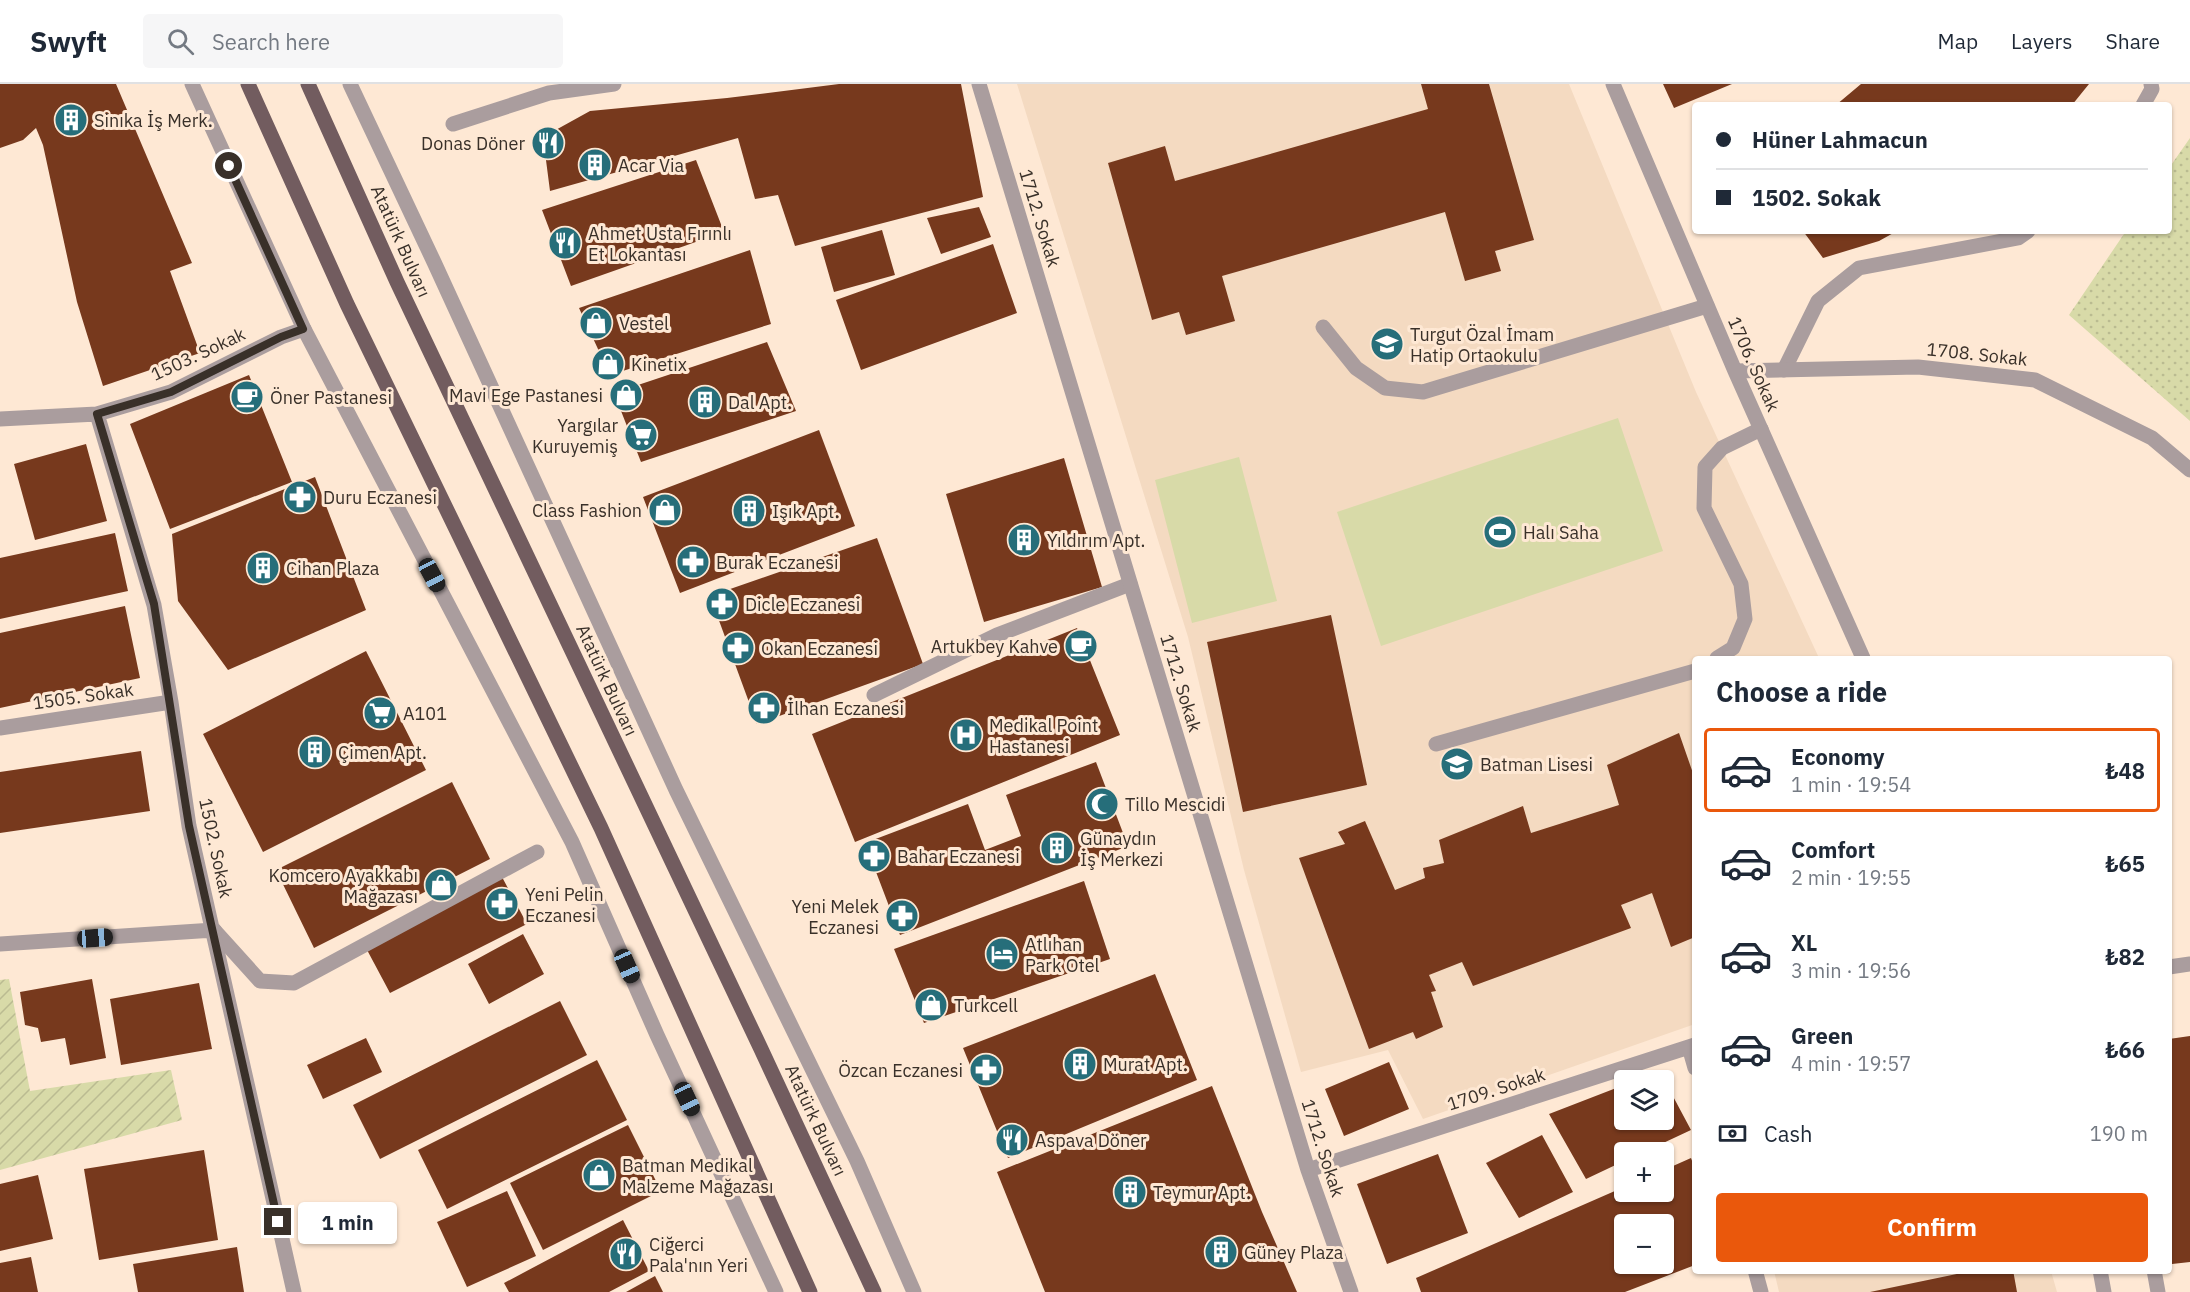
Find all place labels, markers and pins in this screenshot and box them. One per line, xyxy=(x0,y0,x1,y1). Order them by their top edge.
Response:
building icon: Sinıka İş Merk. xyxy=(53,102,89,138)
place label: Sinıka İş Merk. xyxy=(94,109,213,132)
restaurant icon: Donas Döner xyxy=(530,125,566,161)
place label: Donas Döner xyxy=(421,132,525,155)
building icon: Acar Via xyxy=(577,147,613,183)
place label: Acar Via xyxy=(618,154,685,177)
place label: Ahmet Usta Fırınlı Et Lokantası xyxy=(588,222,732,266)
restaurant icon: Ahmet Usta Fırınlı Et Lokantası xyxy=(547,225,583,261)
shop icon: Vestel xyxy=(578,305,614,341)
place label: Vestel xyxy=(619,312,669,335)
place label: Turgut Özal İmam Hatip Ortaokulu xyxy=(1410,323,1554,367)
school or university icon: Turgut Özal İmam Hatip Ortaokulu xyxy=(1369,326,1405,362)
shop icon: Kinetix xyxy=(590,346,626,382)
place label: Kinetix xyxy=(631,353,687,376)
shop icon: Mavi Ege Pastanesi xyxy=(608,377,644,413)
cafe icon: Öner Pastanesi xyxy=(229,379,265,415)
place label: Mavi Ege Pastanesi xyxy=(449,384,603,407)
building icon: Dal Apt. xyxy=(687,384,723,420)
place label: Öner Pastanesi xyxy=(270,386,392,409)
place label: Dal Apt. xyxy=(728,391,792,414)
place label: Yargılar Kuruyemiş xyxy=(532,414,618,458)
supermarket icon: Yargılar Kuruyemiş xyxy=(623,417,659,453)
pharmacy icon: Duru Eczanesi xyxy=(282,479,318,515)
place label: Duru Eczanesi xyxy=(323,486,437,509)
shop icon: Class Fashion xyxy=(647,492,683,528)
building icon: Işık Apt. xyxy=(731,493,767,529)
place label: Class Fashion xyxy=(532,499,642,522)
place label: Işık Apt. xyxy=(772,500,839,523)
sports icon: Halı Saha xyxy=(1482,514,1518,550)
place label: Halı Saha xyxy=(1523,521,1599,544)
building icon: Yıldırım Apt. xyxy=(1006,522,1042,558)
place label: Yıldırım Apt. xyxy=(1047,529,1145,552)
pharmacy icon: Burak Eczanesi xyxy=(675,544,711,580)
building icon: Cihan Plaza xyxy=(245,550,281,586)
place label: Burak Eczanesi xyxy=(716,551,839,574)
place label: Cihan Plaza xyxy=(286,557,380,580)
pharmacy icon: Dicle Eczanesi xyxy=(704,586,740,622)
place label: Dicle Eczanesi xyxy=(745,593,860,616)
cafe icon: Artukbey Kahve xyxy=(1063,628,1099,664)
pharmacy icon: Okan Eczanesi xyxy=(720,630,756,666)
place label: Artukbey Kahve xyxy=(931,635,1058,658)
place label: Okan Eczanesi xyxy=(761,637,878,660)
pharmacy icon: İlhan Eczanesi xyxy=(746,690,782,726)
supermarket icon: A101 xyxy=(362,695,398,731)
place label: İlhan Eczanesi xyxy=(787,697,904,720)
place label: A101 xyxy=(403,702,447,725)
place label: Medikal Point Hastanesi xyxy=(989,714,1098,758)
hospital icon: Medikal Point Hastanesi xyxy=(948,717,984,753)
building icon: Çimen Apt. xyxy=(297,734,333,770)
place label: Çimen Apt. xyxy=(338,741,427,764)
school or university icon: Batman Lisesi xyxy=(1439,746,1475,782)
place label: Batman Lisesi xyxy=(1480,753,1593,776)
mosque icon: Tillo Mescidi xyxy=(1084,786,1120,822)
place label: Tillo Mescidi xyxy=(1125,793,1226,816)
place label: Günaydın İş Merkezi xyxy=(1080,827,1163,871)
building icon: Günaydın İş Merkezi xyxy=(1039,830,1075,866)
pharmacy icon: Bahar Eczanesi xyxy=(856,838,892,874)
place label: Bahar Eczanesi xyxy=(897,845,1020,868)
place label: Komcero Ayakkabı Mağazası xyxy=(269,864,418,908)
shop icon: Komcero Ayakkabı Mağazası xyxy=(423,867,459,903)
place label: Yeni Pelin Eczanesi xyxy=(525,883,604,927)
pharmacy icon: Yeni Pelin Eczanesi xyxy=(484,886,520,922)
place label: Yeni Melek Eczanesi xyxy=(792,895,880,939)
pharmacy icon: Yeni Melek Eczanesi xyxy=(884,898,920,934)
place label: Atlıhan Park Otel xyxy=(1025,933,1100,977)
hotel icon: Atlıhan Park Otel xyxy=(984,936,1020,972)
shop icon: Turkcell xyxy=(913,987,949,1023)
place label: Turkcell xyxy=(954,994,1018,1017)
building icon: Murat Apt. xyxy=(1062,1046,1098,1082)
pharmacy icon: Özcan Eczanesi xyxy=(968,1052,1004,1088)
place label: Murat Apt. xyxy=(1103,1053,1188,1076)
place label: Özcan Eczanesi xyxy=(838,1059,963,1082)
restaurant icon: Aspava Döner xyxy=(994,1122,1030,1158)
place label: Aspava Döner xyxy=(1035,1129,1147,1152)
place label: Batman Medikal Malzeme Mağazası xyxy=(622,1154,774,1198)
shop icon: Batman Medikal Malzeme Mağazası xyxy=(581,1157,617,1193)
building icon: Teymur Apt. xyxy=(1112,1174,1148,1210)
place label: Teymur Apt. xyxy=(1153,1181,1251,1204)
place label: Ciğerci Pala'nın Yeri xyxy=(649,1233,748,1277)
building icon: Güney Plaza xyxy=(1203,1234,1239,1270)
restaurant icon: Ciğerci Pala'nın Yeri xyxy=(608,1236,644,1272)
place label: Güney Plaza xyxy=(1244,1241,1344,1264)

